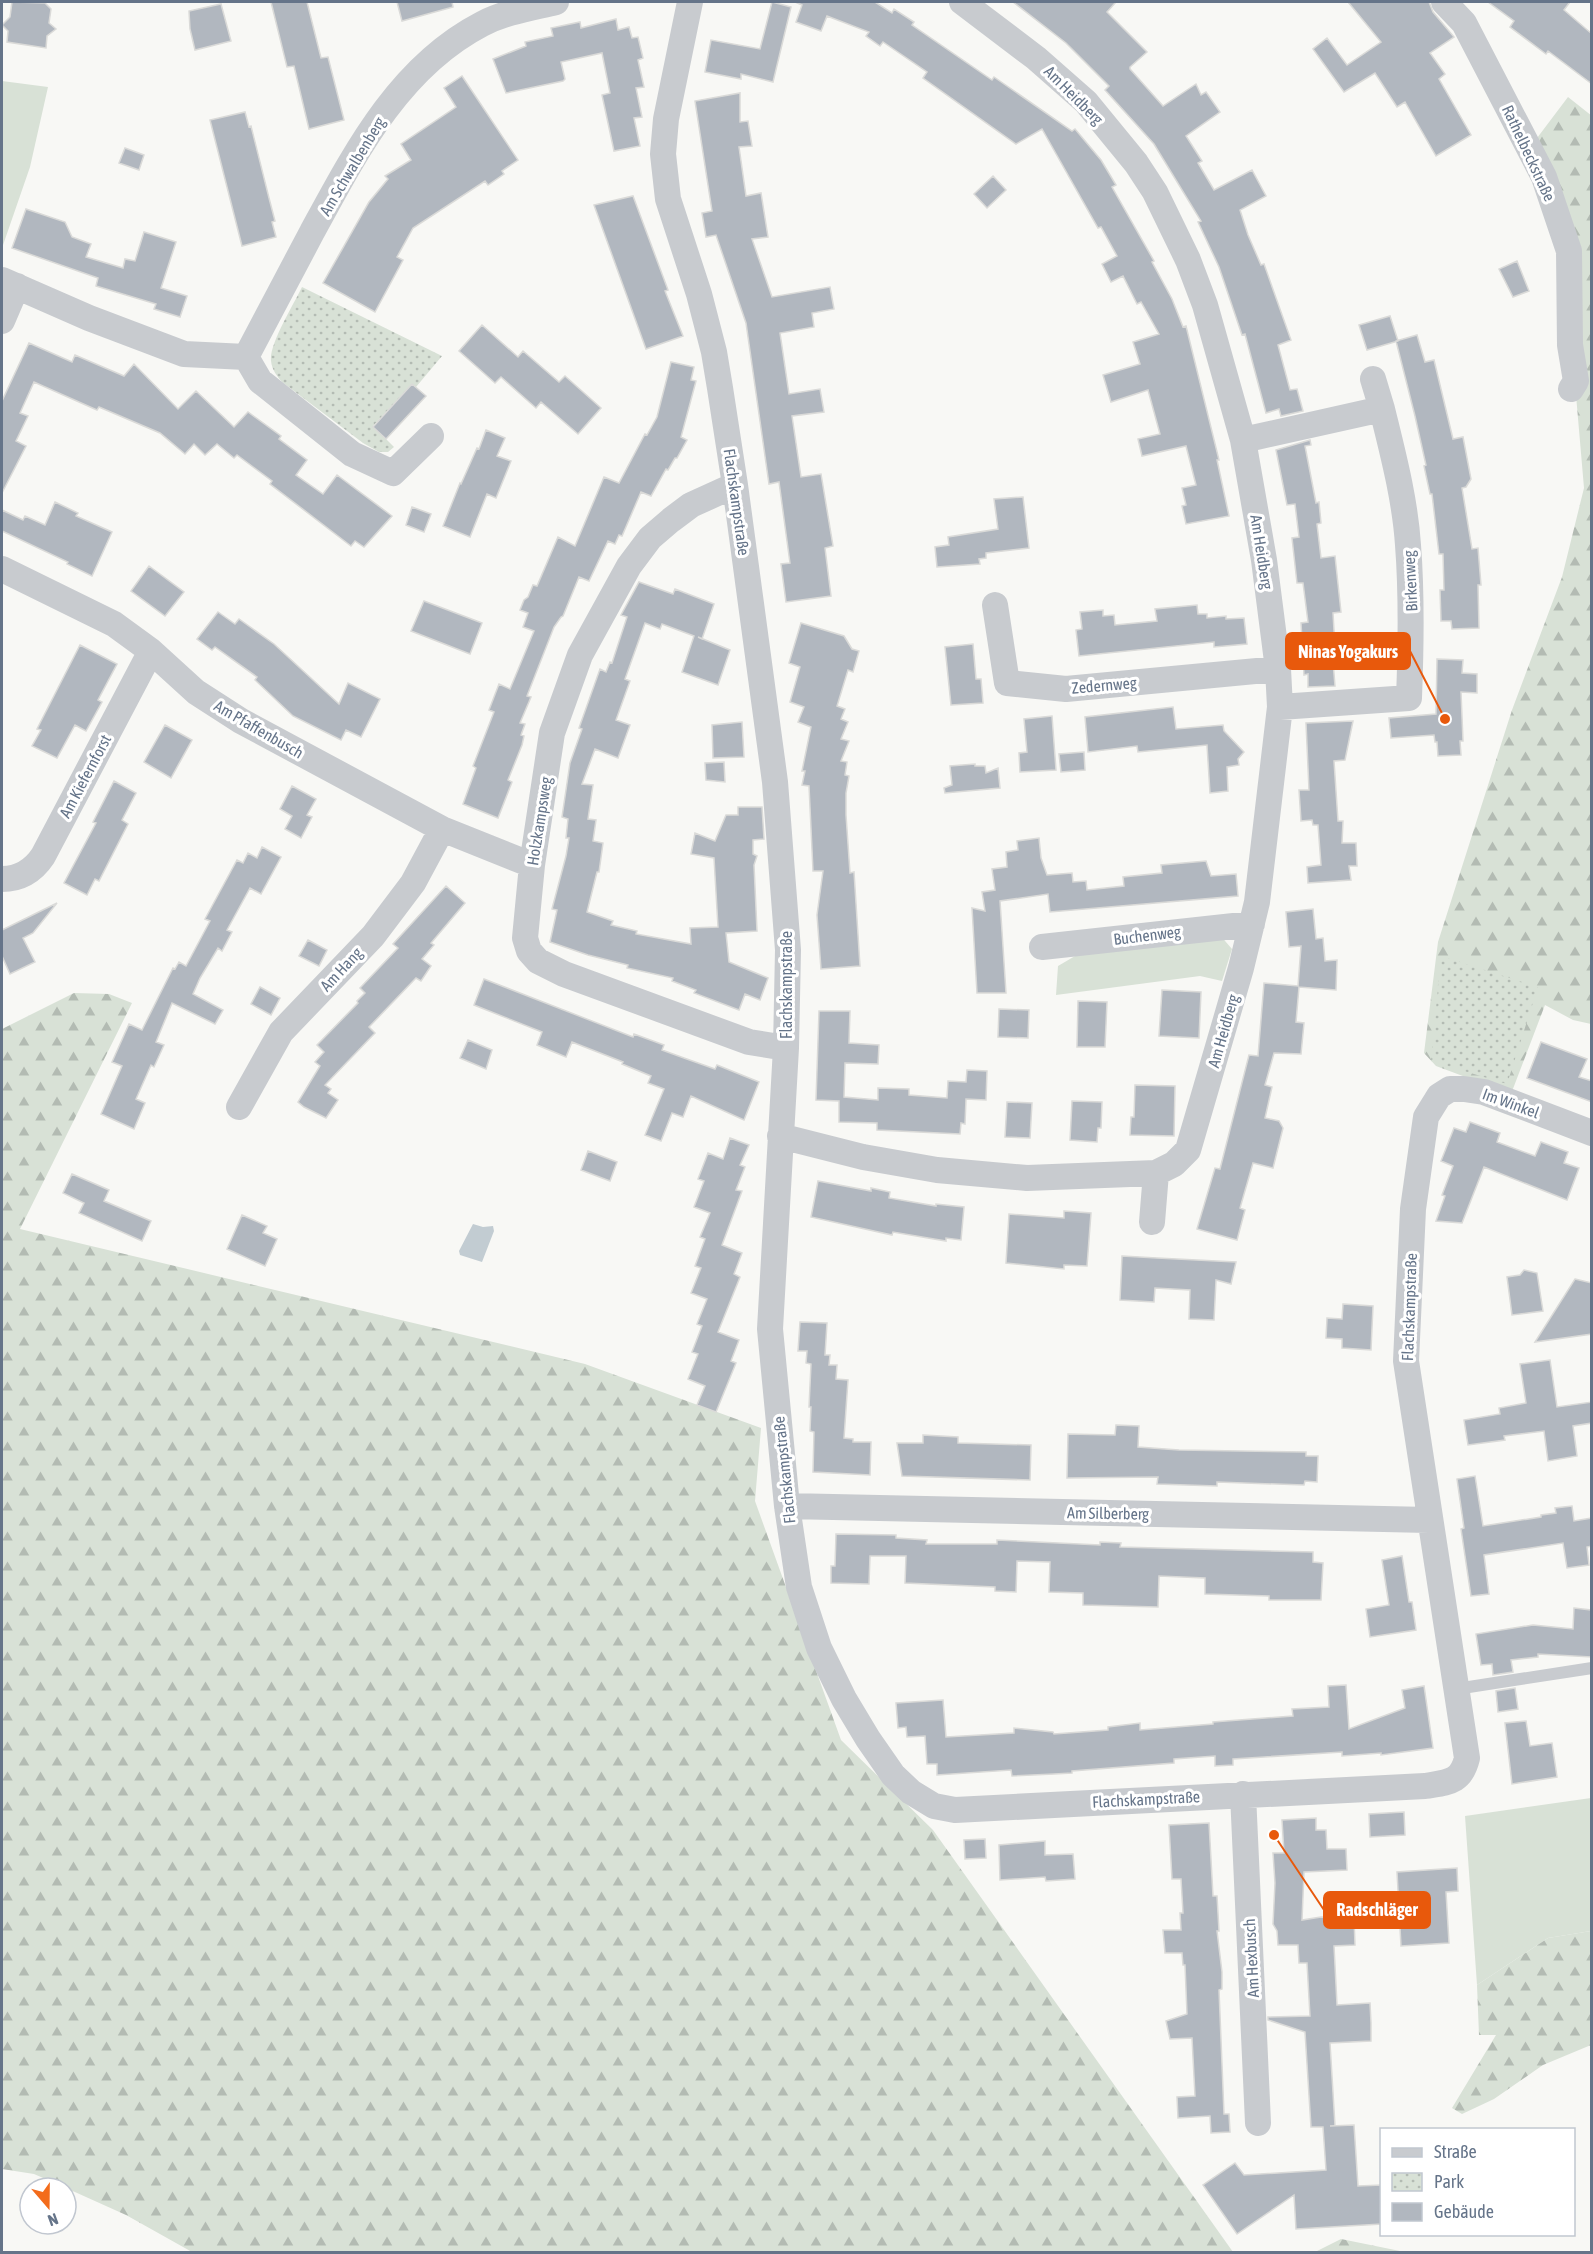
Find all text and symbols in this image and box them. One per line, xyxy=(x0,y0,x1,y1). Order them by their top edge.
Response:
street label: Am Heidberg xyxy=(1040,62,1107,129)
street label: Rathelbeckstraße xyxy=(1499,102,1559,204)
street label: Am Schwalbenberg xyxy=(316,113,389,219)
street label: Flachskampstraße xyxy=(720,447,753,557)
street label: Am Heidberg xyxy=(1246,513,1277,591)
street label: Birkenweg xyxy=(1399,550,1422,612)
callout: Ninas Yogakurs xyxy=(1286,633,1410,669)
text: Ninas Yogakurs xyxy=(1298,641,1399,662)
street label: Zedernweg xyxy=(1071,673,1137,698)
street label: Am Pfaffenbusch xyxy=(211,696,307,762)
street label: Am Kiefernforst xyxy=(56,731,115,821)
street label: Holzkampsweg xyxy=(523,775,556,867)
street label: Buchenweg xyxy=(1112,922,1182,949)
street label: Flachskampstraße xyxy=(777,931,796,1039)
street label: Am Hang xyxy=(316,943,366,995)
street label: Am Heidberg xyxy=(1204,992,1243,1070)
street label: Im Winkel xyxy=(1480,1084,1543,1122)
street label: Flachskampstraße xyxy=(1398,1253,1421,1361)
street label: Flachskampstraße xyxy=(769,1415,800,1525)
street label: Am Silberberg xyxy=(1067,1503,1149,1524)
street label: Flachskampstraße xyxy=(1092,1787,1200,1812)
callout: Radschläger xyxy=(1324,1892,1430,1928)
text: Radschläger xyxy=(1336,1899,1419,1920)
street label: Am Hexbusch xyxy=(1240,1918,1262,1998)
legend xyxy=(1380,2128,1575,2236)
text: Straße xyxy=(1434,2141,1477,2162)
text: Park xyxy=(1434,2171,1464,2192)
north arrow xyxy=(18,2176,78,2236)
text: Gebäude xyxy=(1434,2201,1494,2222)
text: N xyxy=(46,2210,61,2230)

